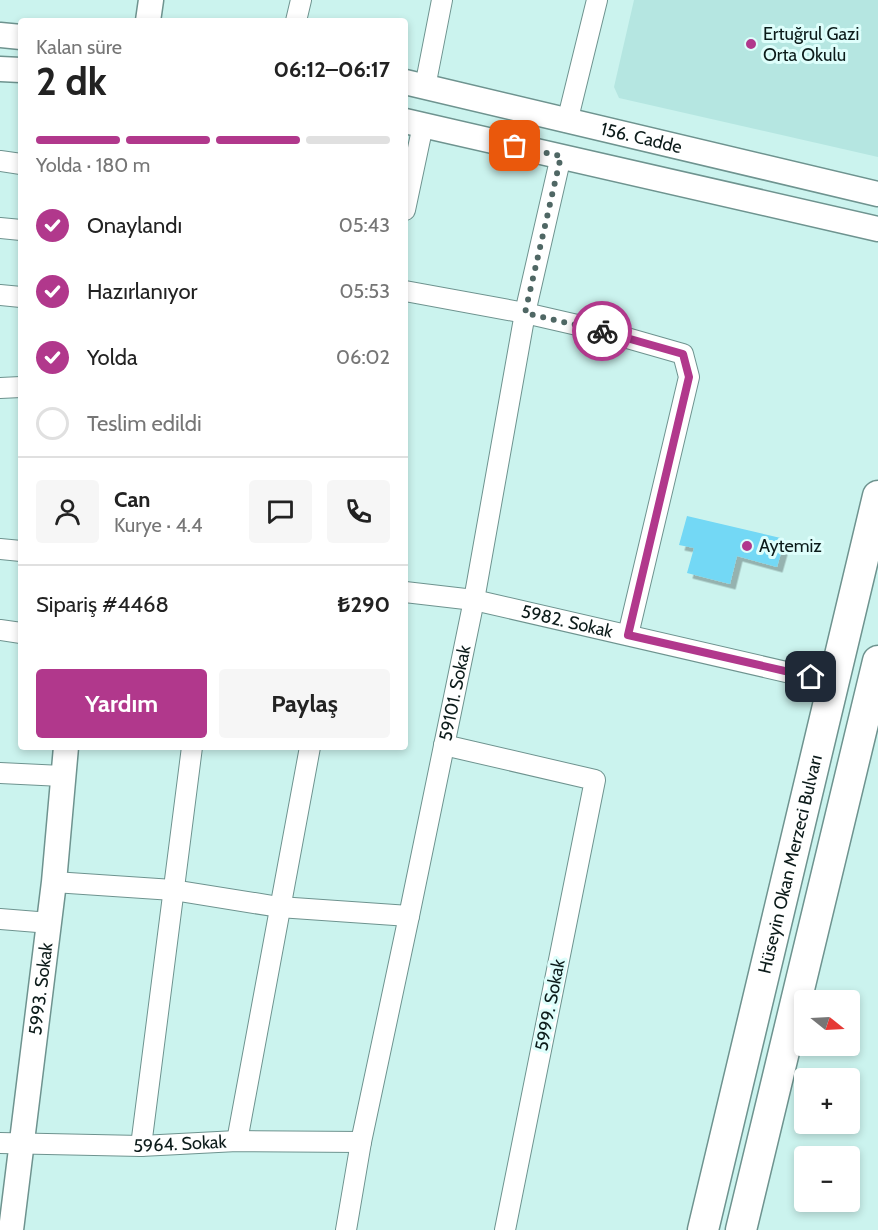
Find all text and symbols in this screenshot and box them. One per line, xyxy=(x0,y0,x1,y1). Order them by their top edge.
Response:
place label: Ertuğrul Gazi Orta Okulu xyxy=(763,23,859,66)
text: Kalan süre xyxy=(36,35,122,59)
marker: Ertuğrul Gazi Orta Okulu xyxy=(744,37,758,51)
text: 06:12–06:17 xyxy=(273,56,390,83)
text: 2 dk xyxy=(36,57,107,105)
street label: 156. Cadde xyxy=(599,118,684,158)
pin xyxy=(489,120,540,171)
icon: bag xyxy=(498,129,531,162)
text: Yolda · 180 m xyxy=(36,153,150,177)
icon: check xyxy=(36,209,69,242)
text: Onaylandı xyxy=(87,212,182,239)
text: 05:43 xyxy=(339,213,390,237)
icon: check xyxy=(36,275,69,308)
text: Hazırlanıyor xyxy=(87,278,198,305)
text: 05:53 xyxy=(339,279,390,303)
courier xyxy=(572,301,632,361)
icon: bike xyxy=(586,315,619,348)
icon: check xyxy=(36,341,69,374)
text: Yolda xyxy=(87,344,138,371)
text: 06:02 xyxy=(336,345,390,369)
text: Teslim edildi xyxy=(87,410,202,437)
button: person xyxy=(36,480,99,543)
button: chat xyxy=(249,480,312,543)
button: phone xyxy=(327,480,390,543)
text: Can xyxy=(114,486,151,513)
text: Kurye · 4.4 xyxy=(114,513,203,537)
place label: Aytemiz xyxy=(759,535,822,557)
marker: Aytemiz xyxy=(740,539,754,553)
text: Sipariş #4468 xyxy=(36,591,169,618)
text: ₺290 xyxy=(337,591,390,618)
street label: 5982. Sokak xyxy=(519,600,616,643)
street label: 59101. Sokak xyxy=(434,642,476,743)
pin xyxy=(785,651,836,702)
icon: home xyxy=(794,660,827,693)
button: Yardım xyxy=(36,669,207,738)
button: Paylaş xyxy=(219,669,390,738)
street label: Hüseyin Okan Merzeci Bulvarı xyxy=(754,753,827,976)
street label: 5993. Sokak xyxy=(24,940,58,1036)
street label: 5999. Sokak xyxy=(530,956,570,1053)
north arrow xyxy=(794,990,860,1056)
map controls xyxy=(794,990,860,1212)
button: + xyxy=(794,1068,860,1134)
street label: 5964. Sokak xyxy=(133,1131,228,1157)
button: − xyxy=(794,1146,860,1212)

